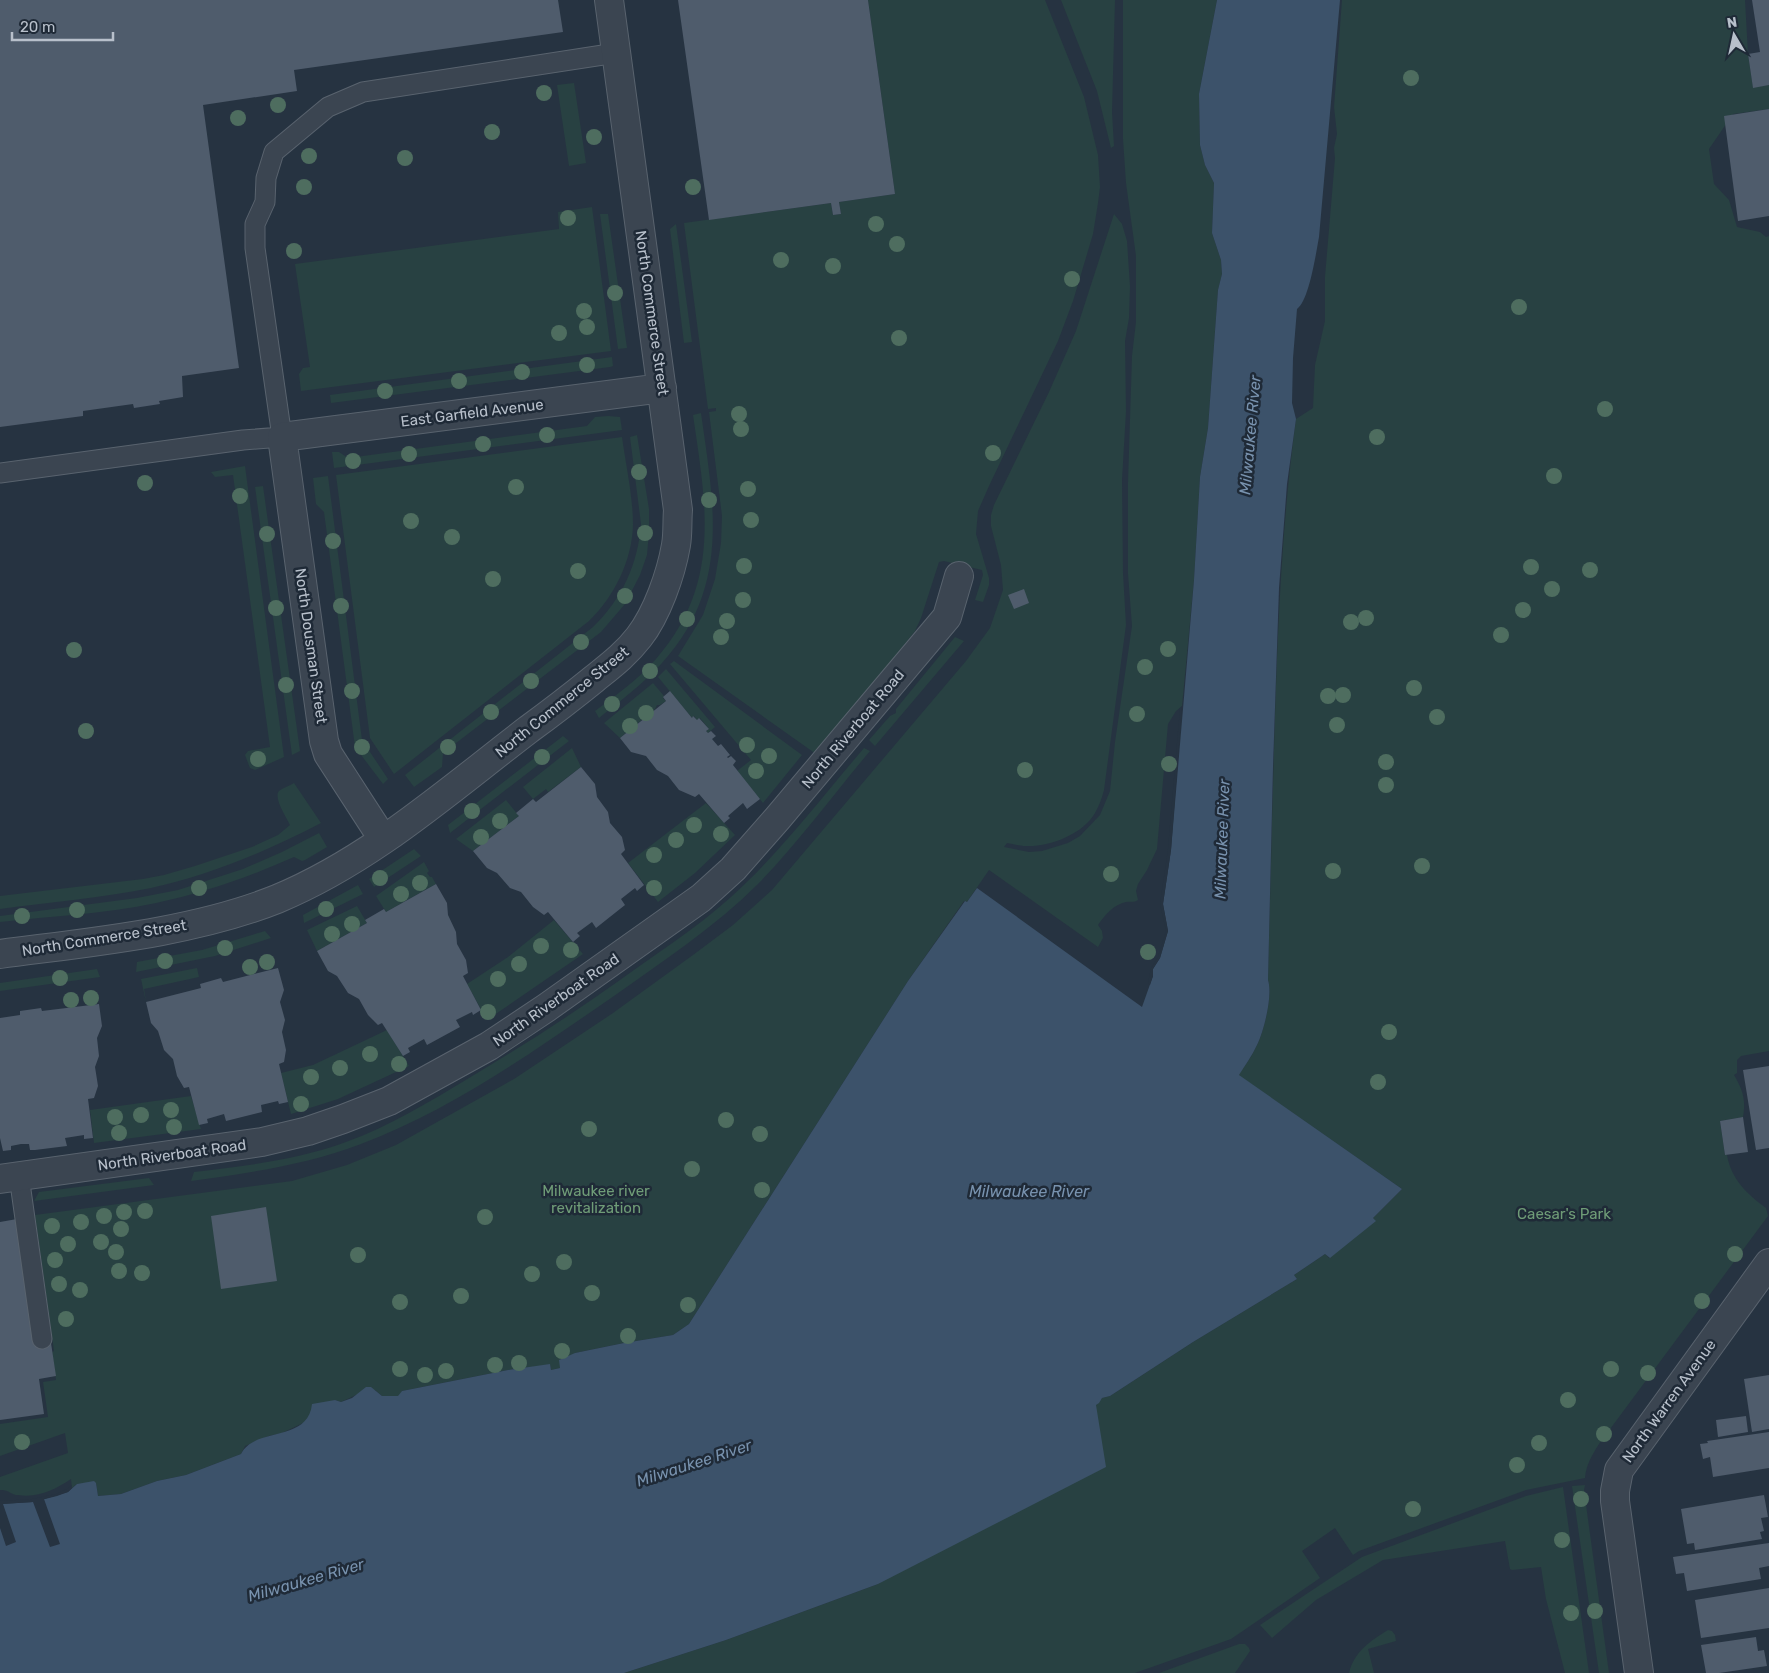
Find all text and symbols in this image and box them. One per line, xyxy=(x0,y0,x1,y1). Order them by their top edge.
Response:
scale bar xyxy=(12,10,114,42)
north arrow xyxy=(1709,10,1759,60)
text: N xyxy=(1726,13,1738,32)
text: 20 m xyxy=(20,18,55,36)
street label: North Commerce Street xyxy=(632,229,673,397)
water label: Milwaukee River xyxy=(1235,373,1265,496)
street label: East Garfield Avenue xyxy=(400,395,544,431)
street label: North Dousman Street xyxy=(291,567,331,725)
street label: North Commerce Street xyxy=(492,643,632,761)
street label: North Riverboat Road xyxy=(798,666,908,792)
water label: Milwaukee River xyxy=(1210,778,1234,899)
street label: North Commerce Street xyxy=(20,916,188,960)
street label: North Riverboat Road xyxy=(489,950,623,1050)
street label: North Riverboat Road xyxy=(97,1136,247,1174)
park label: Milwaukee river revitalization xyxy=(542,1182,650,1217)
water label: Milwaukee River xyxy=(969,1182,1090,1201)
park label: Caesar's Park xyxy=(1517,1205,1611,1223)
street label: North Warren Avenue xyxy=(1618,1336,1720,1466)
water label: Milwaukee River xyxy=(634,1435,755,1491)
water label: Milwaukee River xyxy=(246,1554,367,1606)

